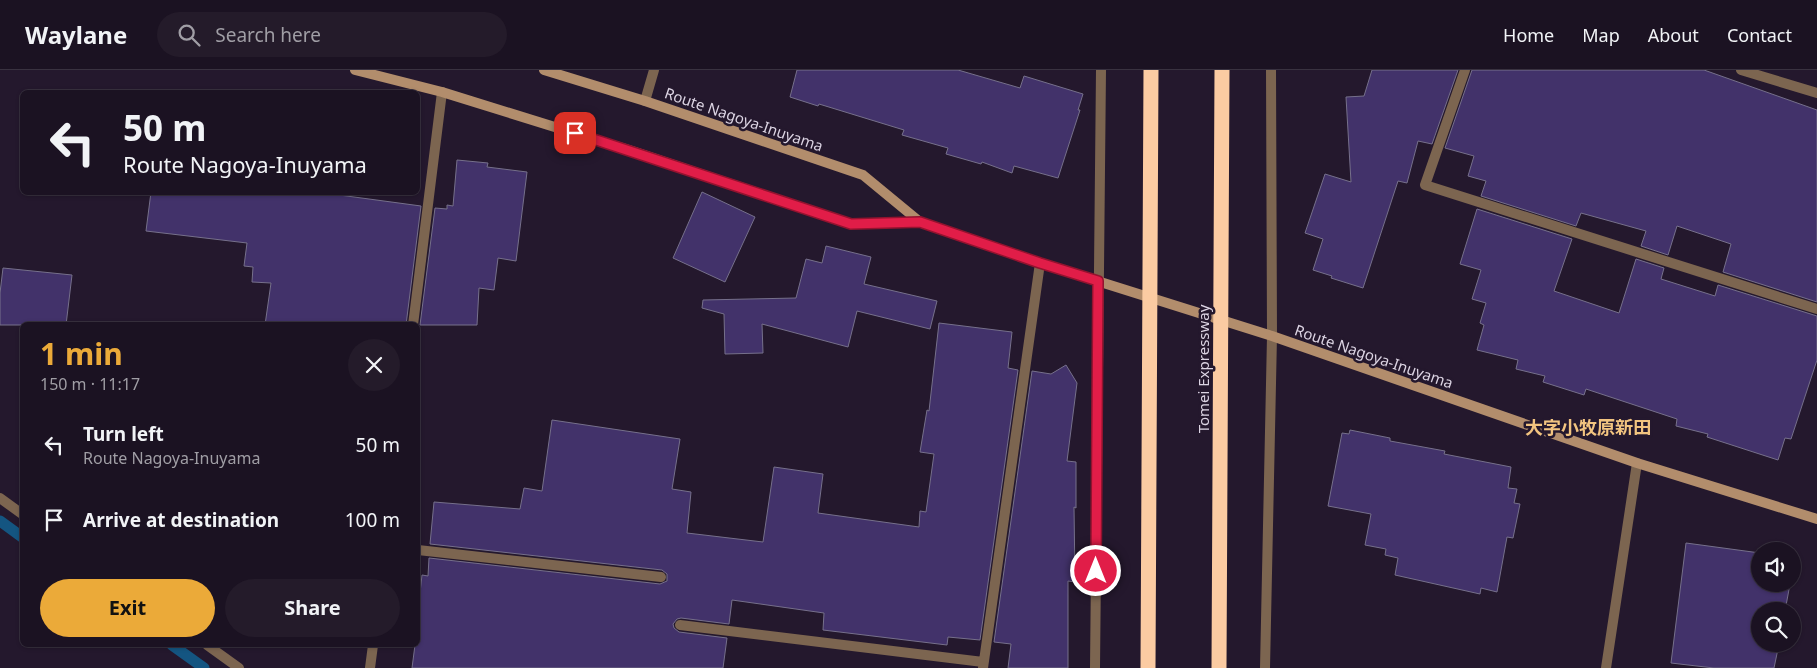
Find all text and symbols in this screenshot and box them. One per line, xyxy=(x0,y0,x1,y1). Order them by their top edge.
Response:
search box xyxy=(157,12,507,57)
text: Waylane xyxy=(25,18,127,51)
icon: search xyxy=(175,21,203,49)
text: Search here xyxy=(215,22,321,48)
text: Home xyxy=(1503,23,1554,47)
text: Map xyxy=(1582,23,1620,47)
text: About xyxy=(1648,23,1699,47)
text: Contact xyxy=(1727,23,1792,47)
street label: Route Nagoya-Inuyama xyxy=(662,82,826,156)
text: 50 m xyxy=(123,104,206,151)
icon: left xyxy=(40,110,105,175)
pin xyxy=(554,112,596,154)
icon: arrive xyxy=(561,119,589,147)
text: Route Nagoya-Inuyama xyxy=(123,149,367,179)
street label: Tomei Expressway xyxy=(1193,304,1213,433)
street label: Route Nagoya-Inuyama xyxy=(1292,319,1456,393)
text: 1 min xyxy=(40,333,123,374)
button: close xyxy=(348,339,400,391)
text: 150 m · 11:17 xyxy=(40,373,140,395)
district label: 大字小牧原新田 xyxy=(1525,415,1651,439)
text: Turn left xyxy=(83,421,164,447)
icon: left xyxy=(40,431,68,459)
text: 50 m xyxy=(356,432,400,458)
text: Route Nagoya-Inuyama xyxy=(83,447,260,469)
icon: arrive xyxy=(40,506,68,534)
text: Arrive at destination xyxy=(83,507,279,533)
text: 100 m xyxy=(345,507,400,533)
map controls xyxy=(1751,542,1801,652)
button: sound xyxy=(1751,542,1801,592)
position arrow xyxy=(1069,544,1121,596)
button: Exit xyxy=(40,579,215,637)
button: Share xyxy=(225,579,400,637)
button: search xyxy=(1751,602,1801,652)

